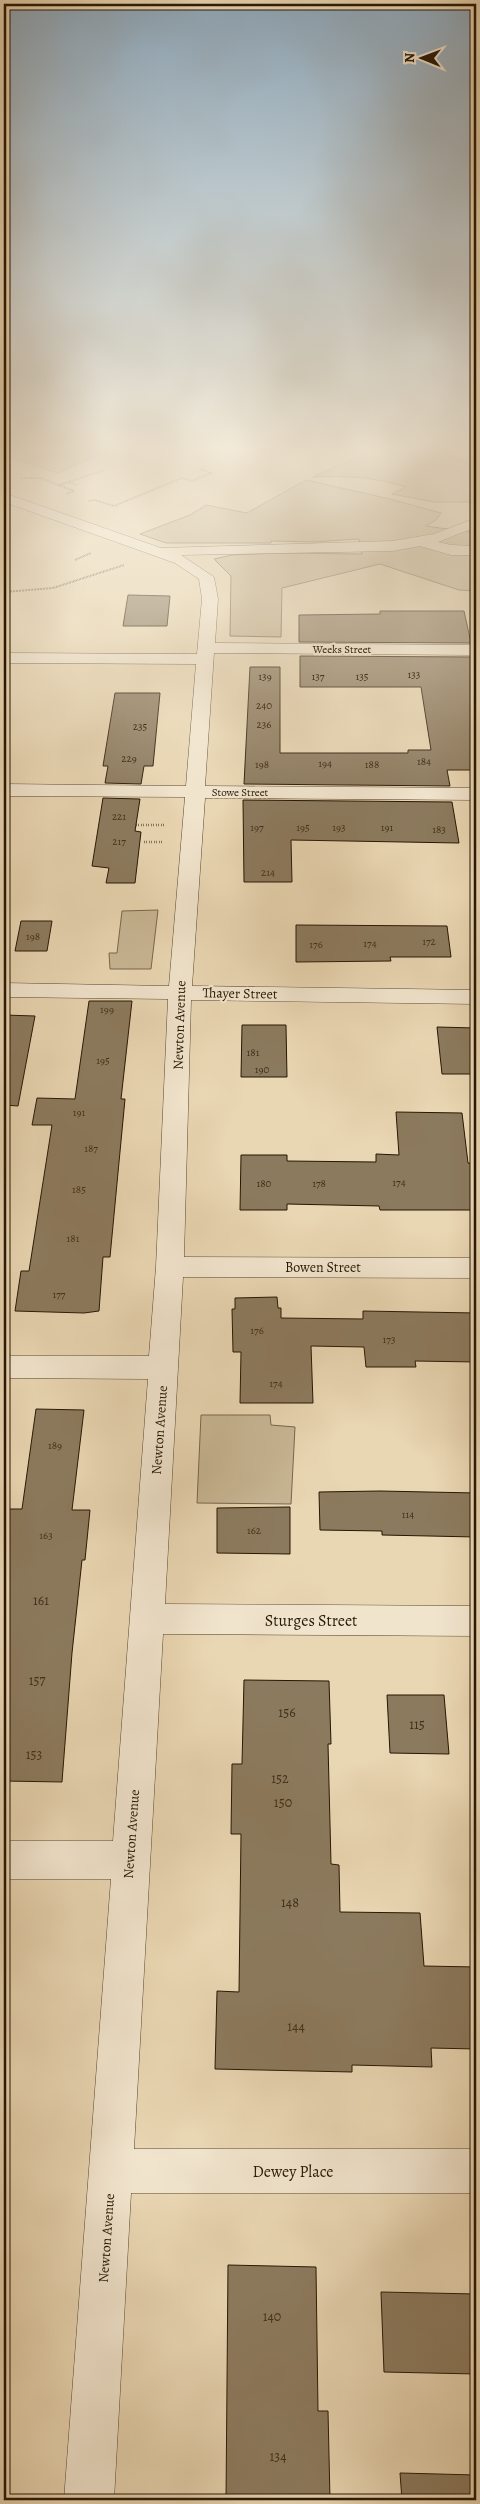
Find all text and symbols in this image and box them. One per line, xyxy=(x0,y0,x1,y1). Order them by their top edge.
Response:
north arrow xyxy=(398,32,448,82)
text: N xyxy=(400,53,419,63)
street label: Weeks Street xyxy=(312,642,372,657)
house number: 133 xyxy=(408,667,420,682)
house number: 139 xyxy=(258,669,272,684)
house number: 137 xyxy=(312,669,325,684)
house number: 135 xyxy=(355,669,369,684)
house number: 240 xyxy=(256,698,272,713)
house number: 236 xyxy=(257,717,271,732)
house number: 235 xyxy=(133,719,148,734)
house number: 229 xyxy=(121,751,137,766)
house number: 184 xyxy=(417,754,431,769)
house number: 194 xyxy=(318,756,332,771)
house number: 198 xyxy=(255,757,269,772)
house number: 188 xyxy=(365,757,379,772)
street label: Stowe Street xyxy=(212,785,269,800)
house number: 221 xyxy=(112,809,126,824)
house number: 197 xyxy=(250,820,264,835)
house number: 195 xyxy=(296,820,310,835)
house number: 193 xyxy=(332,820,346,835)
house number: 191 xyxy=(381,820,394,835)
house number: 183 xyxy=(432,822,446,837)
house number: 217 xyxy=(112,834,126,849)
house number: 214 xyxy=(261,865,275,880)
house number: 198 xyxy=(26,929,40,944)
house number: 172 xyxy=(422,934,436,949)
house number: 174 xyxy=(363,936,377,951)
house number: 176 xyxy=(309,937,323,952)
street label: Newton Avenue xyxy=(168,980,191,1070)
street label: Thayer Street xyxy=(202,983,278,1004)
house number: 199 xyxy=(100,1002,114,1017)
house number: 181 xyxy=(247,1045,260,1060)
house number: 195 xyxy=(96,1053,110,1068)
house number: 190 xyxy=(255,1062,269,1077)
house number: 191 xyxy=(73,1105,86,1120)
house number: 187 xyxy=(84,1141,98,1156)
house number: 174 xyxy=(392,1175,406,1190)
house number: 180 xyxy=(257,1176,272,1191)
house number: 178 xyxy=(312,1176,326,1191)
house number: 185 xyxy=(72,1182,86,1197)
house number: 181 xyxy=(67,1231,80,1246)
street label: Bowen Street xyxy=(285,1258,361,1277)
house number: 177 xyxy=(52,1287,66,1302)
house number: 176 xyxy=(250,1323,264,1338)
house number: 173 xyxy=(383,1332,395,1347)
house number: 174 xyxy=(269,1376,283,1391)
street label: Newton Avenue xyxy=(147,1385,172,1475)
house number: 189 xyxy=(48,1438,62,1453)
house number: 114 xyxy=(402,1507,414,1522)
house number: 162 xyxy=(247,1523,261,1538)
house number: 163 xyxy=(39,1528,53,1543)
house number: 161 xyxy=(33,1591,49,1610)
street label: Sturges Street xyxy=(265,1610,357,1632)
house number: 157 xyxy=(29,1671,45,1690)
house number: 156 xyxy=(278,1703,296,1722)
house number: 115 xyxy=(409,1715,425,1734)
house number: 153 xyxy=(26,1745,42,1764)
house number: 152 xyxy=(271,1769,289,1788)
street label: Newton Avenue xyxy=(119,1789,144,1879)
house number: 150 xyxy=(274,1793,292,1812)
house number: 148 xyxy=(281,1893,299,1912)
house number: 144 xyxy=(287,2017,305,2036)
street label: Dewey Place xyxy=(253,2161,333,2183)
street label: Newton Avenue xyxy=(94,2193,119,2283)
house number: 140 xyxy=(263,2307,281,2326)
house number: 134 xyxy=(270,2447,286,2466)

